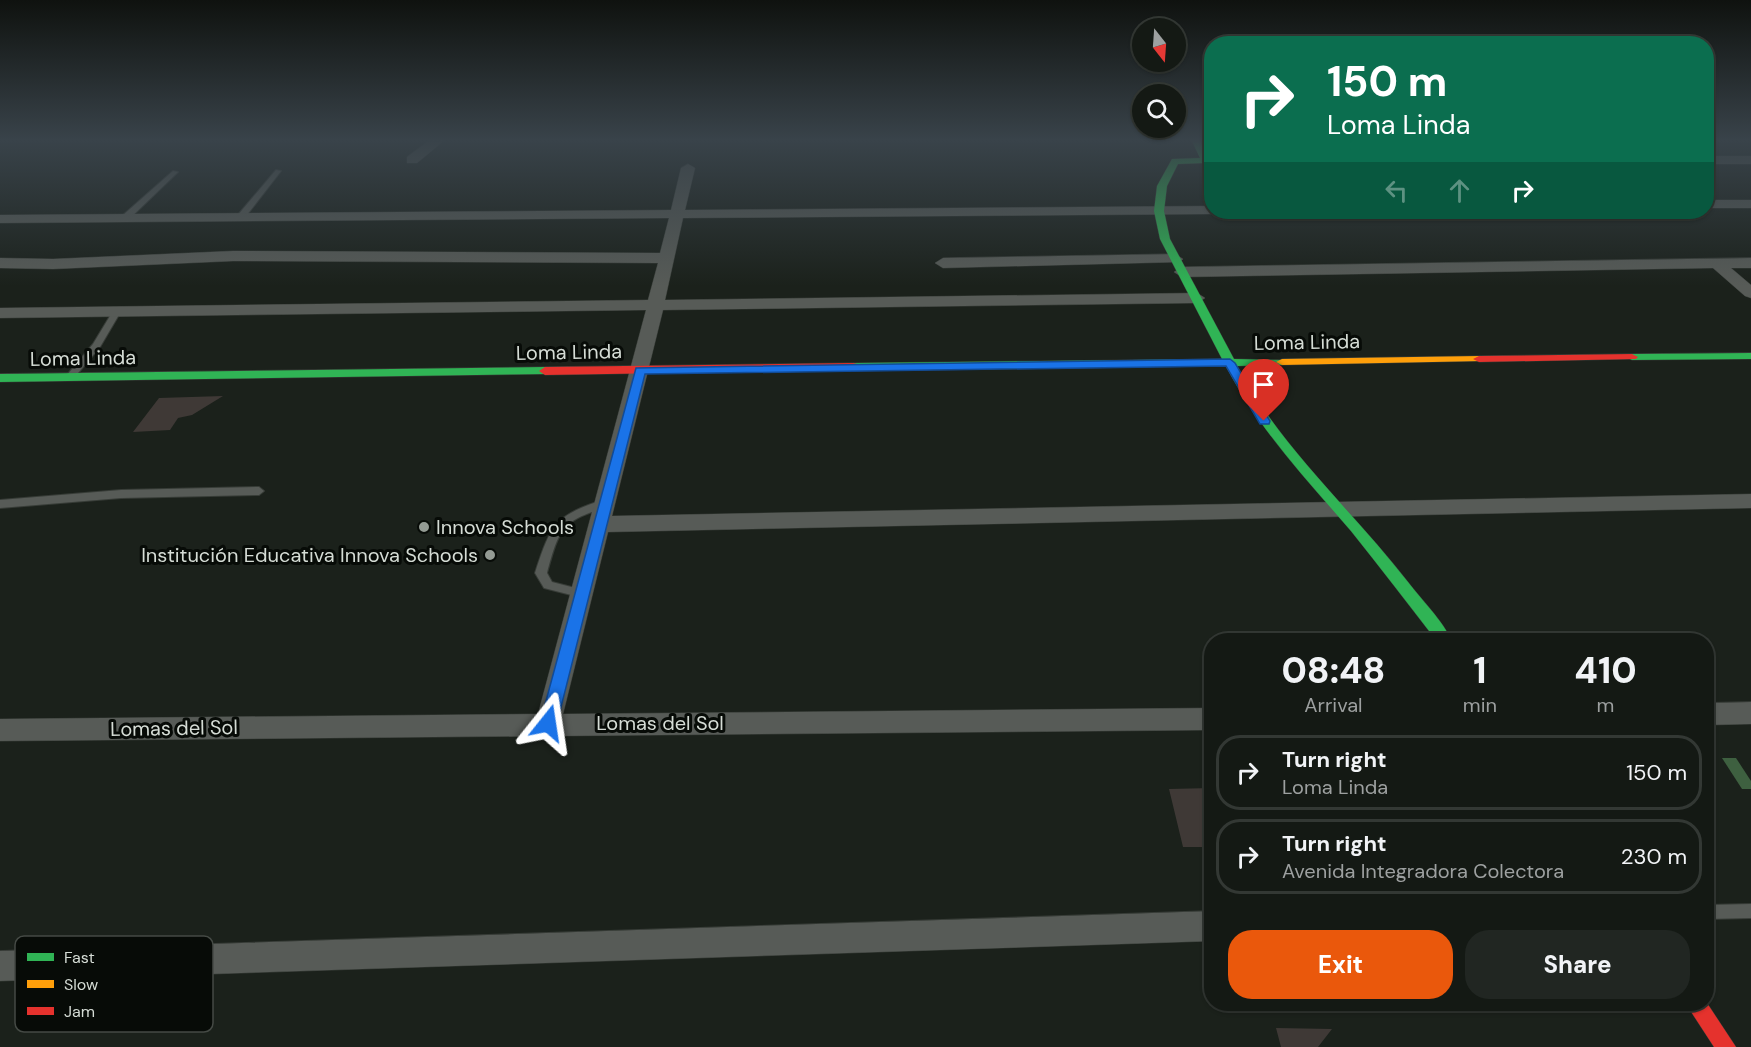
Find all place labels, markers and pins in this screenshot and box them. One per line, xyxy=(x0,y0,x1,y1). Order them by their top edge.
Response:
pin xyxy=(1238,359,1289,421)
place label: Innova Schools xyxy=(436,514,574,540)
marker: Innova Schools xyxy=(417,520,431,534)
place label: Institución Educativa Innova Schools xyxy=(141,542,478,568)
marker: Institución Educativa Innova Schools xyxy=(483,548,497,562)

